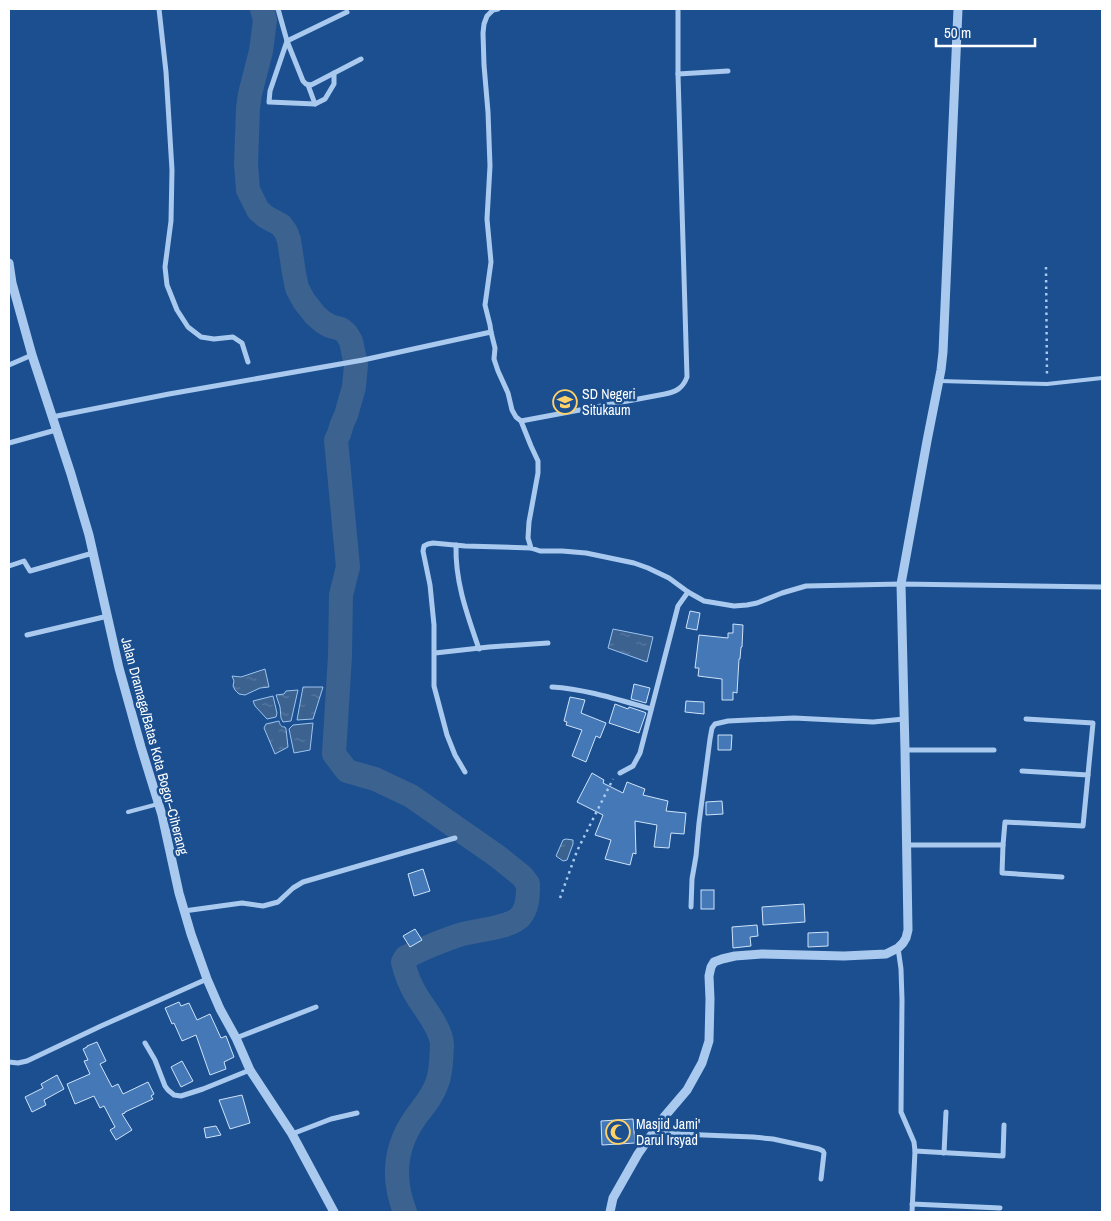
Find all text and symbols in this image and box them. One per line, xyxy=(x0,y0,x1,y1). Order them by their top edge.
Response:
scale bar xyxy=(936,15,1035,47)
text: 50 m xyxy=(944,22,971,43)
place label: SD Negeri Situkaum xyxy=(582,385,636,419)
school or university icon: SD Negeri Situkaum xyxy=(552,389,578,415)
street label: Jalan Dramaga/Batas Kota Bogor–Ciherang xyxy=(117,635,193,857)
place label: Masjid Jami' Darul Irsyad xyxy=(636,1115,700,1149)
mosque icon: Masjid Jami' Darul Irsyad xyxy=(605,1119,631,1145)

